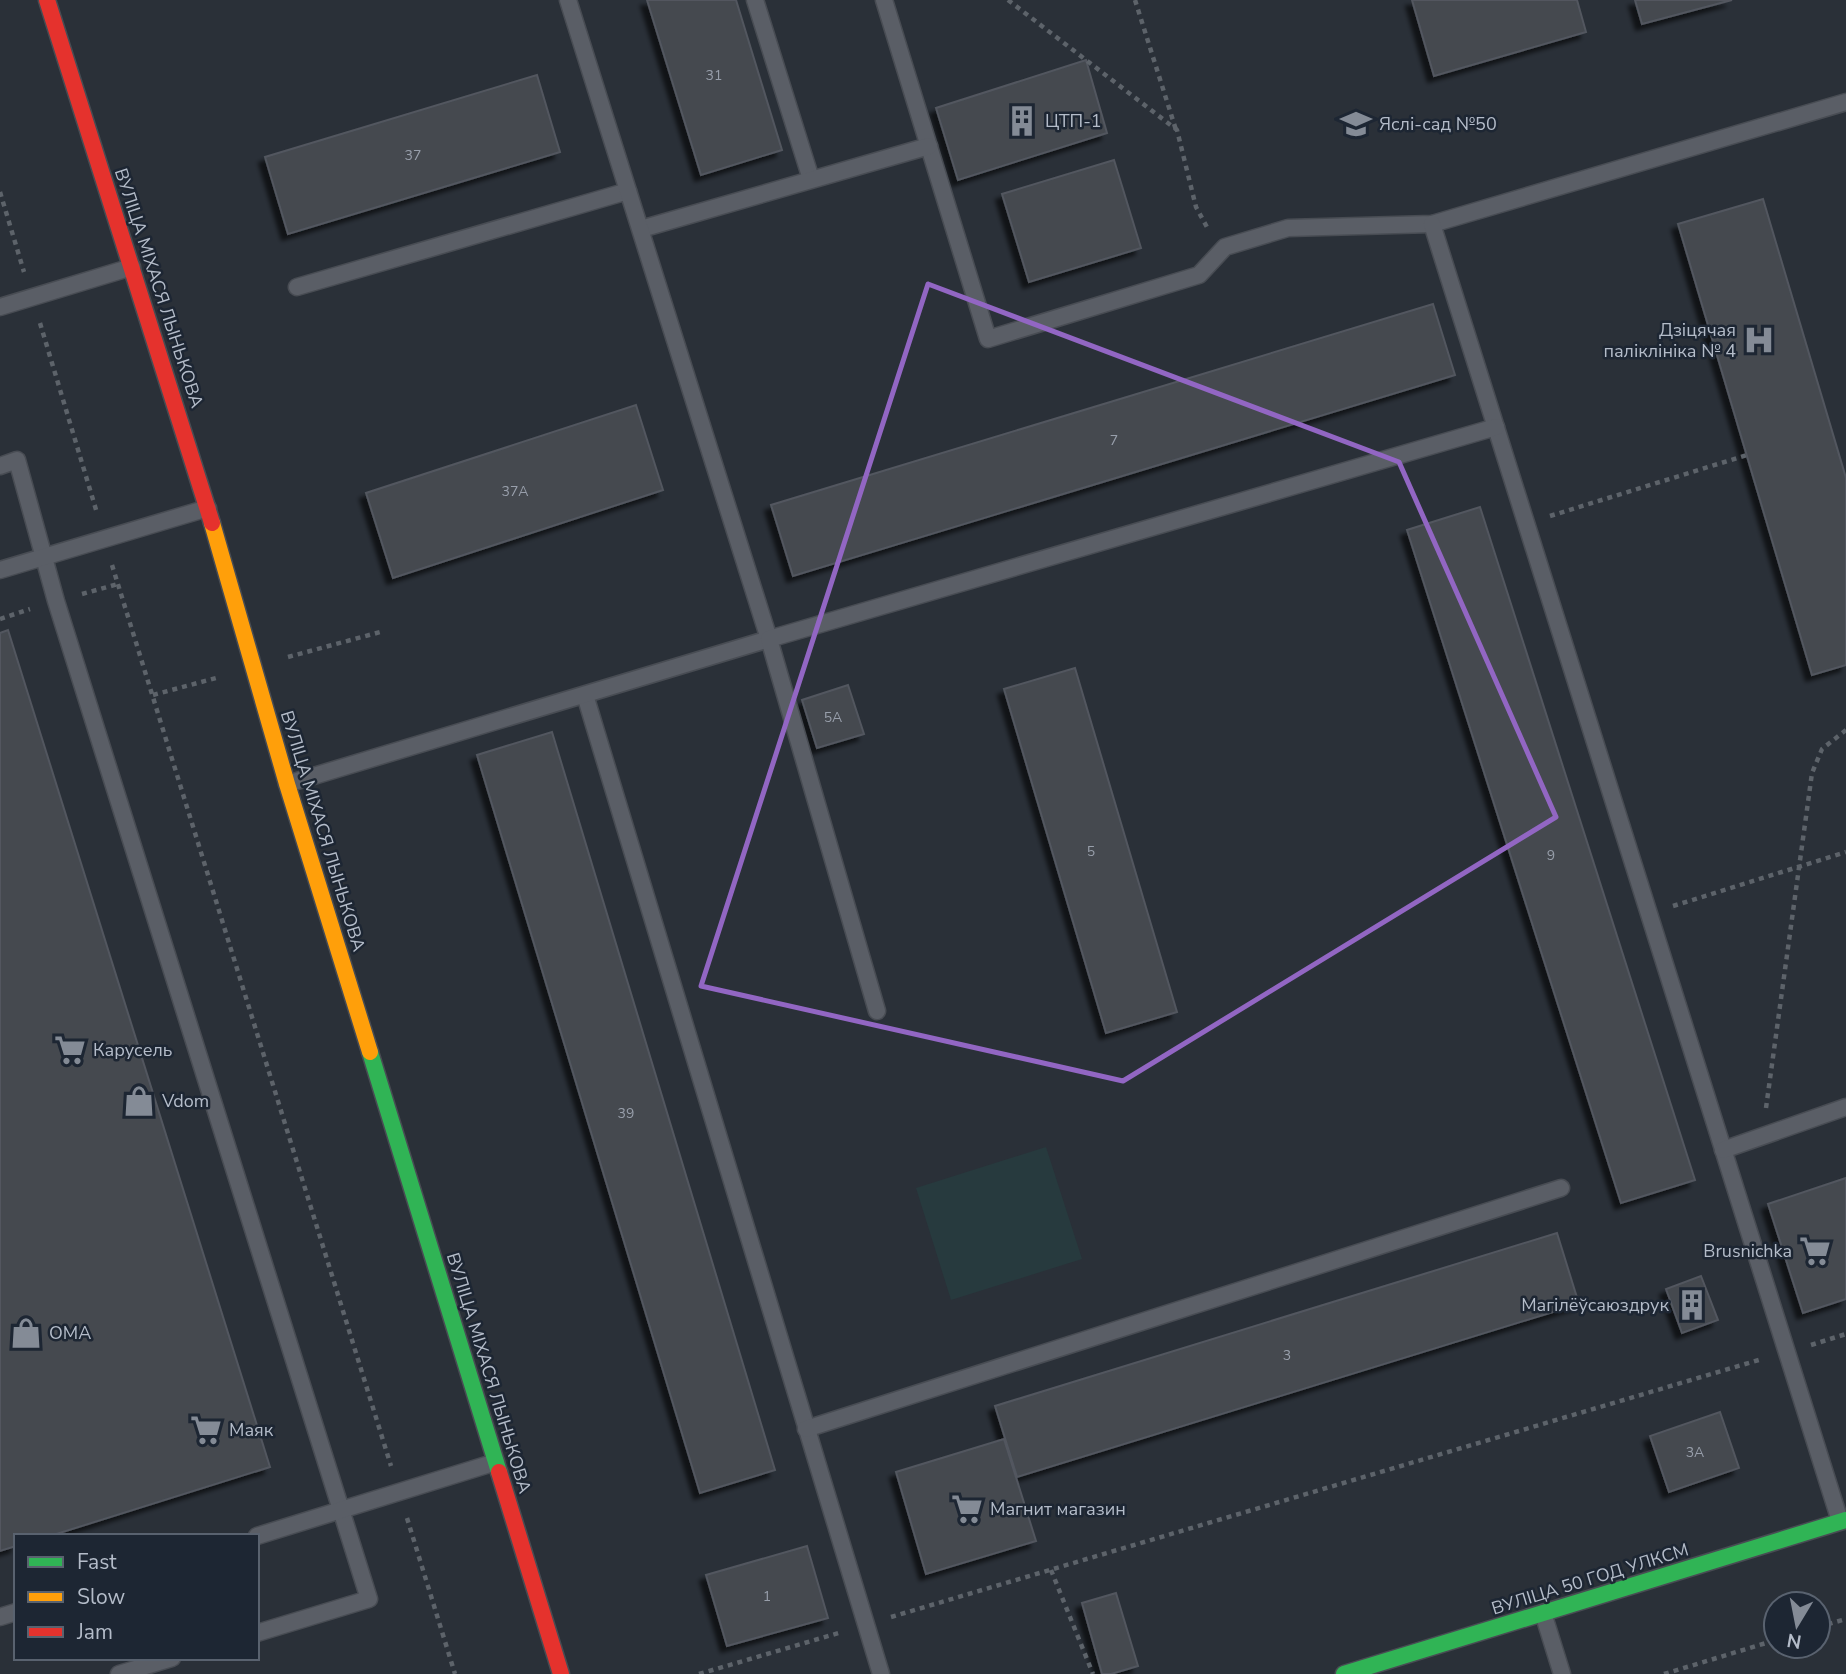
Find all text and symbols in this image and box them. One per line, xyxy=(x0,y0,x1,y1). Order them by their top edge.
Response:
house number: 31 xyxy=(706,66,722,85)
building icon: ЦТП-1 xyxy=(1005,104,1039,138)
school or university icon: Яслі-сад №50 xyxy=(1339,107,1373,141)
place label: ЦТП-1 xyxy=(1045,109,1102,133)
place label: Яслі-сад №50 xyxy=(1379,112,1497,136)
house number: 37 xyxy=(405,146,421,165)
street label: ВУЛІЦА МІХАСЯ ЛЫНЬКОВА xyxy=(109,165,209,411)
place label: Дзіцячая паліклініка № 4 xyxy=(1603,318,1736,363)
hospital icon: Дзіцячая паліклініка № 4 xyxy=(1742,323,1776,357)
house number: 7 xyxy=(1110,431,1118,450)
house number: 37А xyxy=(501,482,529,501)
street label: ВУЛІЦА МІХАСЯ ЛЫНЬКОВА xyxy=(275,708,371,954)
house number: 5А xyxy=(824,708,842,727)
house number: 5 xyxy=(1087,842,1095,861)
house number: 9 xyxy=(1547,846,1555,865)
supermarket icon: Карусель xyxy=(53,1033,87,1067)
place label: Карусель xyxy=(93,1038,172,1062)
shop icon: Vdom xyxy=(122,1084,156,1118)
place label: Vdom xyxy=(161,1089,209,1113)
house number: 39 xyxy=(618,1104,634,1123)
supermarket icon: Brusnichka xyxy=(1798,1234,1832,1268)
place label: Brusnichka xyxy=(1703,1239,1792,1263)
street label: ВУЛІЦА МІХАСЯ ЛЫНЬКОВА xyxy=(441,1250,537,1496)
building icon: Магілёўсаюздрук xyxy=(1675,1288,1709,1322)
place label: Магілёўсаюздрук xyxy=(1521,1293,1670,1317)
shop icon: ОМА xyxy=(9,1316,43,1350)
place label: ОМА xyxy=(49,1321,91,1345)
house number: 3 xyxy=(1283,1346,1291,1365)
supermarket icon: Маяк xyxy=(189,1413,223,1447)
place label: Маяк xyxy=(229,1418,274,1442)
house number: 3А xyxy=(1686,1443,1704,1462)
supermarket icon: Магнит магазин xyxy=(950,1492,984,1526)
place label: Магнит магазин xyxy=(990,1497,1126,1521)
legend xyxy=(14,1534,259,1660)
street label: ВУЛІЦА 50 ГОД УЛКСМ xyxy=(1489,1538,1691,1620)
text: Fast xyxy=(77,1548,117,1576)
text: Slow xyxy=(77,1583,126,1611)
house number: 1 xyxy=(763,1587,771,1606)
north arrow xyxy=(1762,1590,1832,1660)
text: Jam xyxy=(76,1618,113,1646)
text: N xyxy=(1785,1627,1803,1655)

